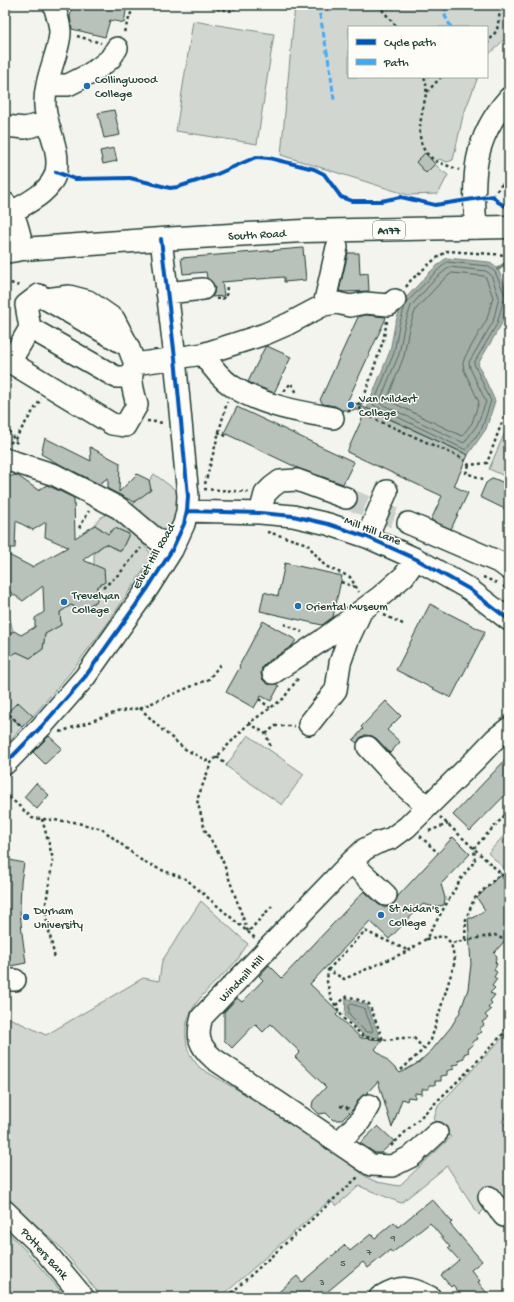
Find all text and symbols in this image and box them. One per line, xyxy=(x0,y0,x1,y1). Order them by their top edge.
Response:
legend xyxy=(348,26,488,78)
text: Cycle path xyxy=(384,37,437,51)
text: Path xyxy=(383,57,409,71)
place label: Collingwood College xyxy=(95,74,158,102)
marker: Collingwood College xyxy=(82,81,92,91)
road number: A177 xyxy=(373,221,405,239)
street label: South Road xyxy=(228,227,287,245)
place label: Van Mildert College xyxy=(358,393,418,421)
marker: Van Mildert College xyxy=(346,400,356,410)
street label: Mill Hill Lane xyxy=(342,514,403,550)
street label: Elvet Hill Road xyxy=(130,521,180,592)
place label: Trevelyan College xyxy=(71,590,120,618)
marker: Trevelyan College xyxy=(59,597,69,607)
marker: Oriental Museum xyxy=(293,601,303,611)
place label: Oriental Museum xyxy=(306,601,388,615)
place label: St Aidan's College xyxy=(389,903,439,931)
place label: Durham University xyxy=(33,905,83,933)
marker: St Aidan's College xyxy=(376,910,386,920)
marker: Durham University xyxy=(21,912,31,922)
street label: Windmill Hill xyxy=(217,953,268,1006)
street label: Potters Bank xyxy=(16,1225,71,1284)
house number: 9 xyxy=(389,1233,396,1245)
house number: 7 xyxy=(365,1247,372,1259)
house number: 5 xyxy=(340,1258,346,1270)
house number: 3 xyxy=(318,1277,325,1289)

